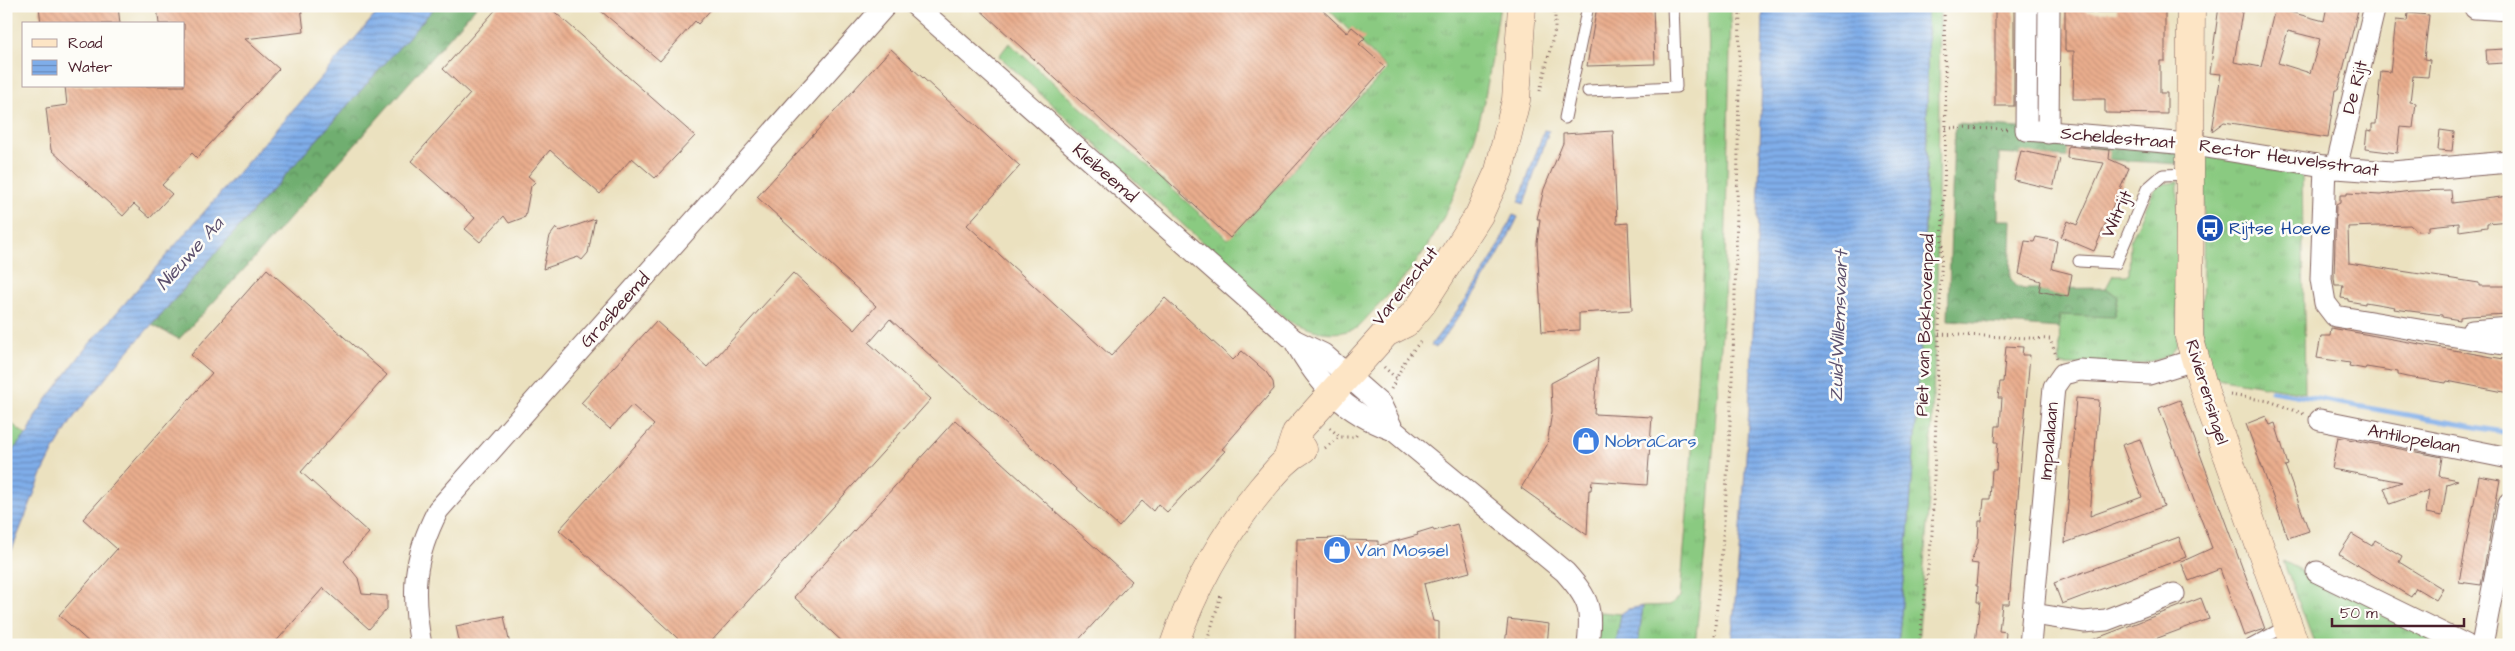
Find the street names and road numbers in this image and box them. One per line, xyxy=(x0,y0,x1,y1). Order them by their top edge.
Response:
street label: De Rijt xyxy=(2336,57,2374,117)
street label: Scheldestraat xyxy=(2060,121,2177,156)
street label: Rector Heuvelsstraat xyxy=(2198,133,2381,183)
street label: Kleibeemd xyxy=(1067,138,1143,208)
street label: Witrijt xyxy=(2095,185,2139,242)
street label: Piet van Bokhovenpad xyxy=(1909,233,1941,417)
street label: Varenschut xyxy=(1366,240,1444,331)
street label: Grasbeemd xyxy=(574,267,656,353)
street label: Rivierensingel xyxy=(2178,336,2235,448)
street label: Impalalaan xyxy=(2033,401,2065,481)
street label: Antilopelaan xyxy=(2366,418,2462,460)

